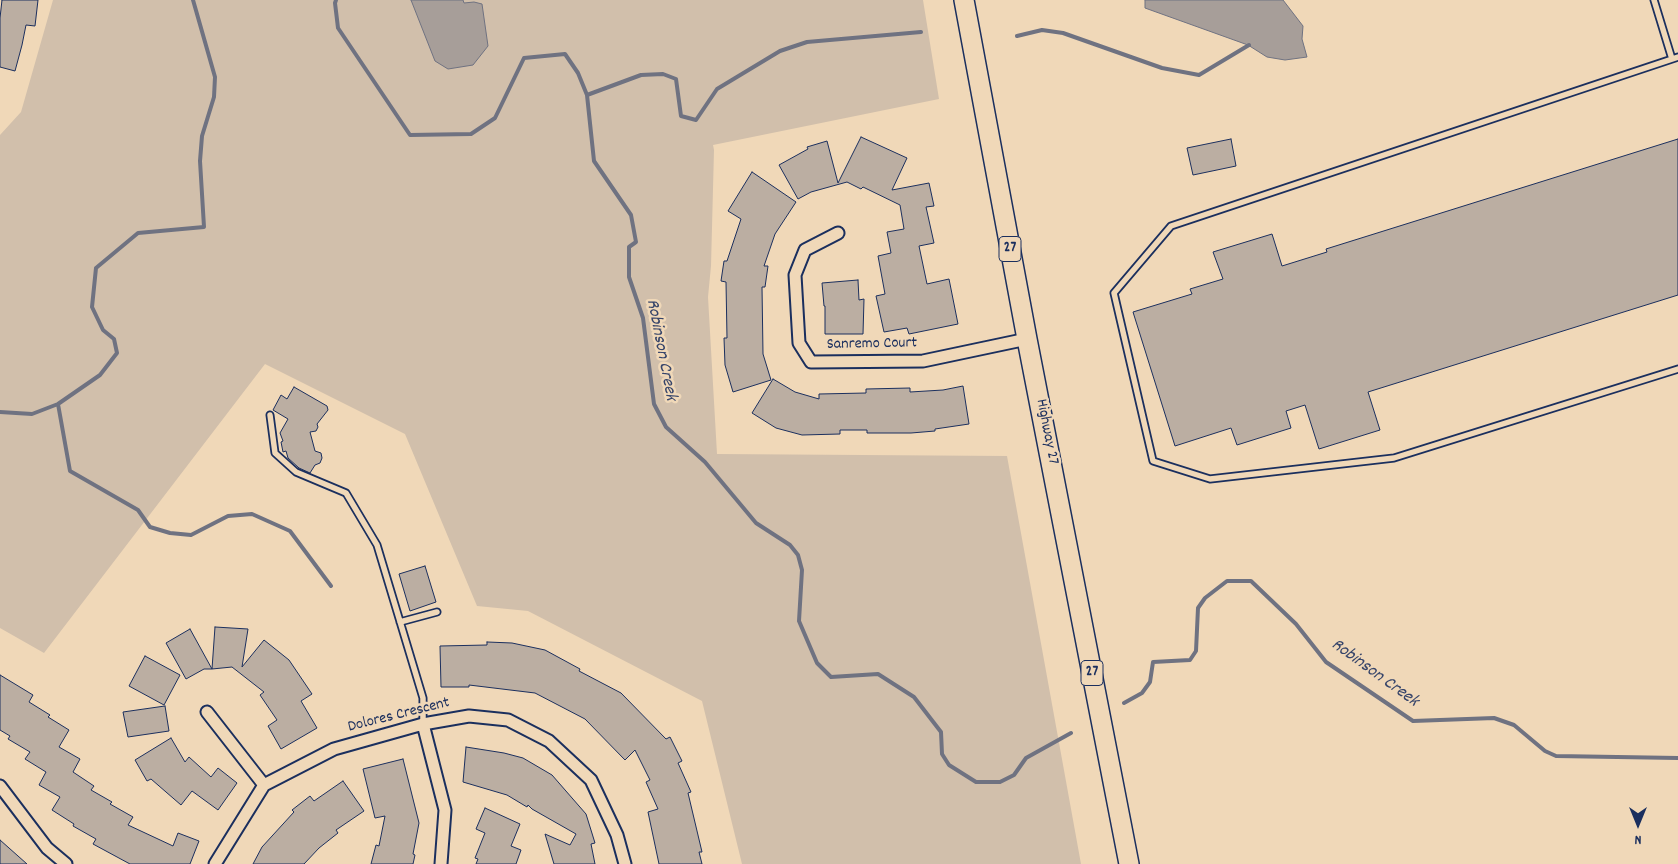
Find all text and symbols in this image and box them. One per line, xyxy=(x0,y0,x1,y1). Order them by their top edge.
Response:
road number: 27 xyxy=(999,236,1021,262)
water label: Robinson Creek xyxy=(640,297,680,403)
street label: Sanremo Court xyxy=(827,335,917,355)
street label: Highway 27 xyxy=(1030,398,1062,466)
water label: Robinson Creek xyxy=(1326,635,1422,713)
road number: 27 xyxy=(1081,660,1103,686)
street label: Dolores Crescent xyxy=(346,694,452,738)
north arrow xyxy=(1613,799,1663,849)
text: N xyxy=(1635,829,1641,849)

